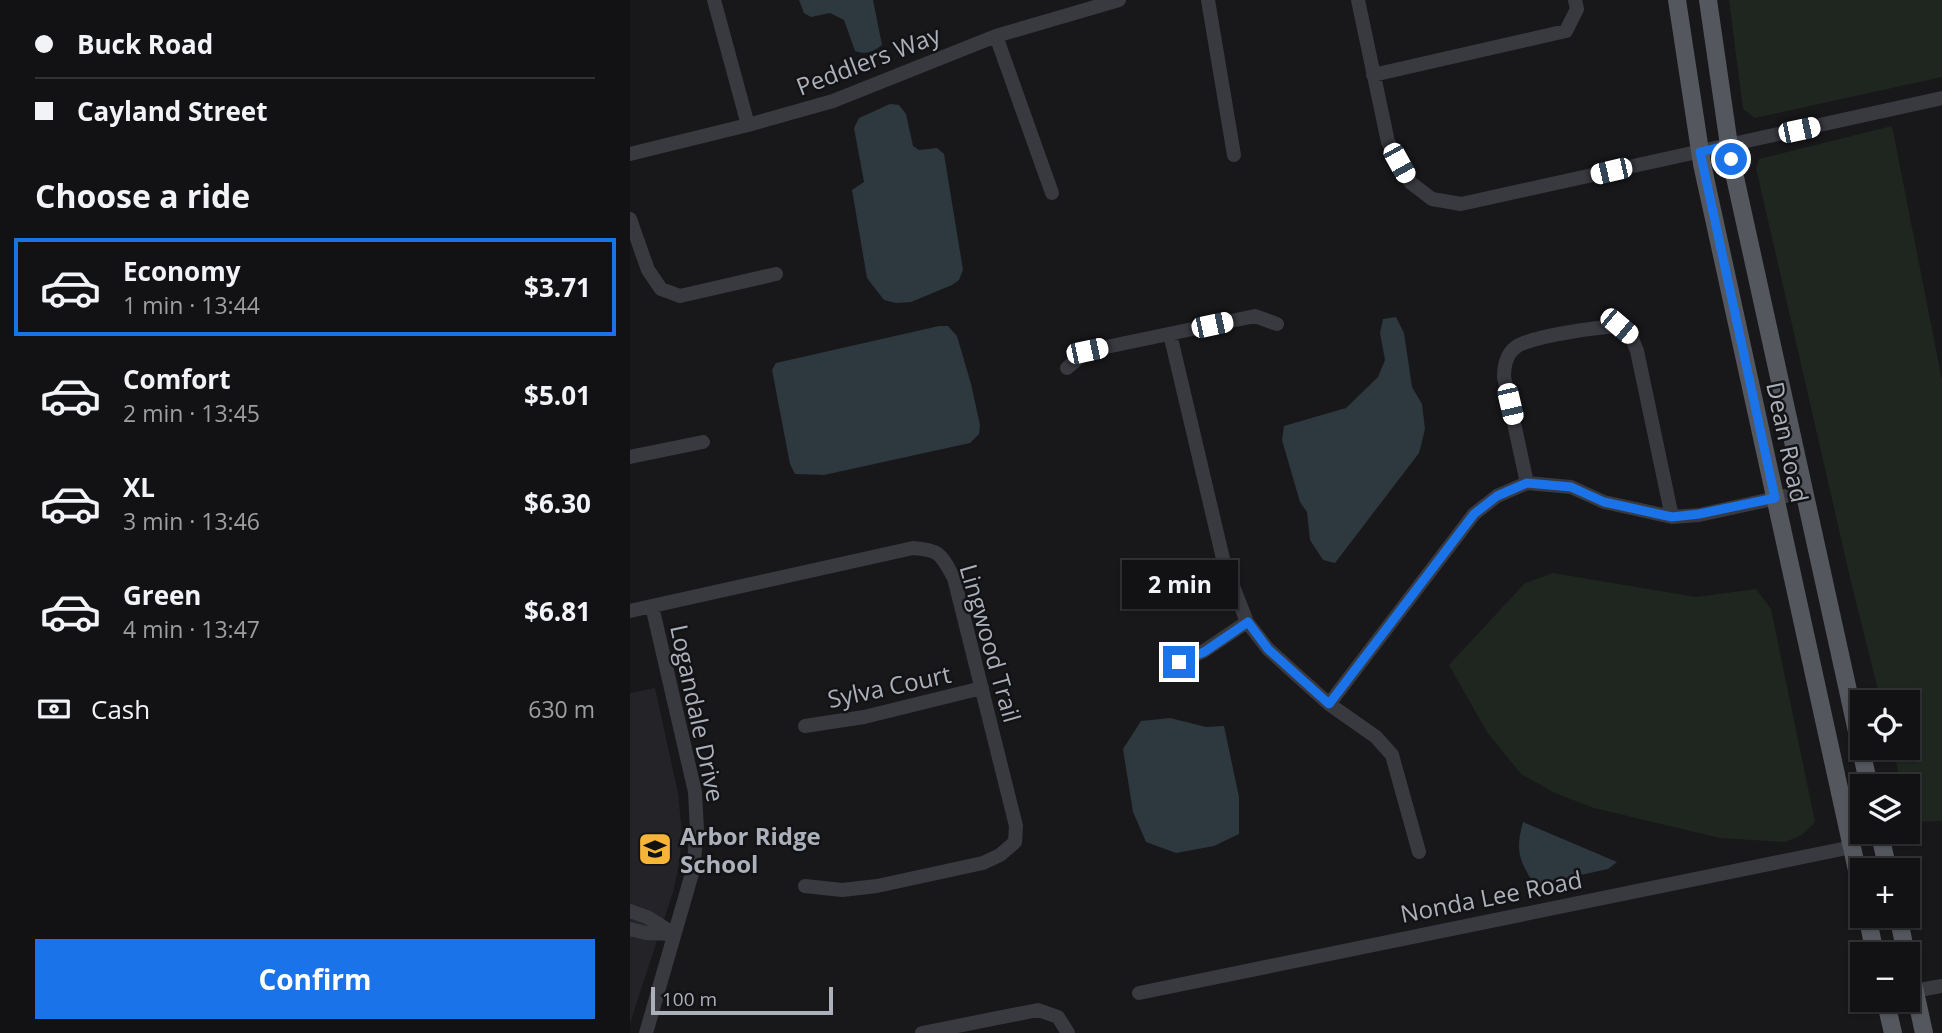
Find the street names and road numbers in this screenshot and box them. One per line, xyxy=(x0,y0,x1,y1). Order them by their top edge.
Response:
street label: Peddlers Way xyxy=(791,17,946,103)
street label: Dean Road xyxy=(1759,379,1817,505)
street label: Lingwood Trail xyxy=(953,560,1029,726)
street label: Logandale Drive xyxy=(663,621,733,805)
street label: Sylva Court xyxy=(824,657,954,715)
street label: Nonda Lee Road xyxy=(1397,862,1585,930)

